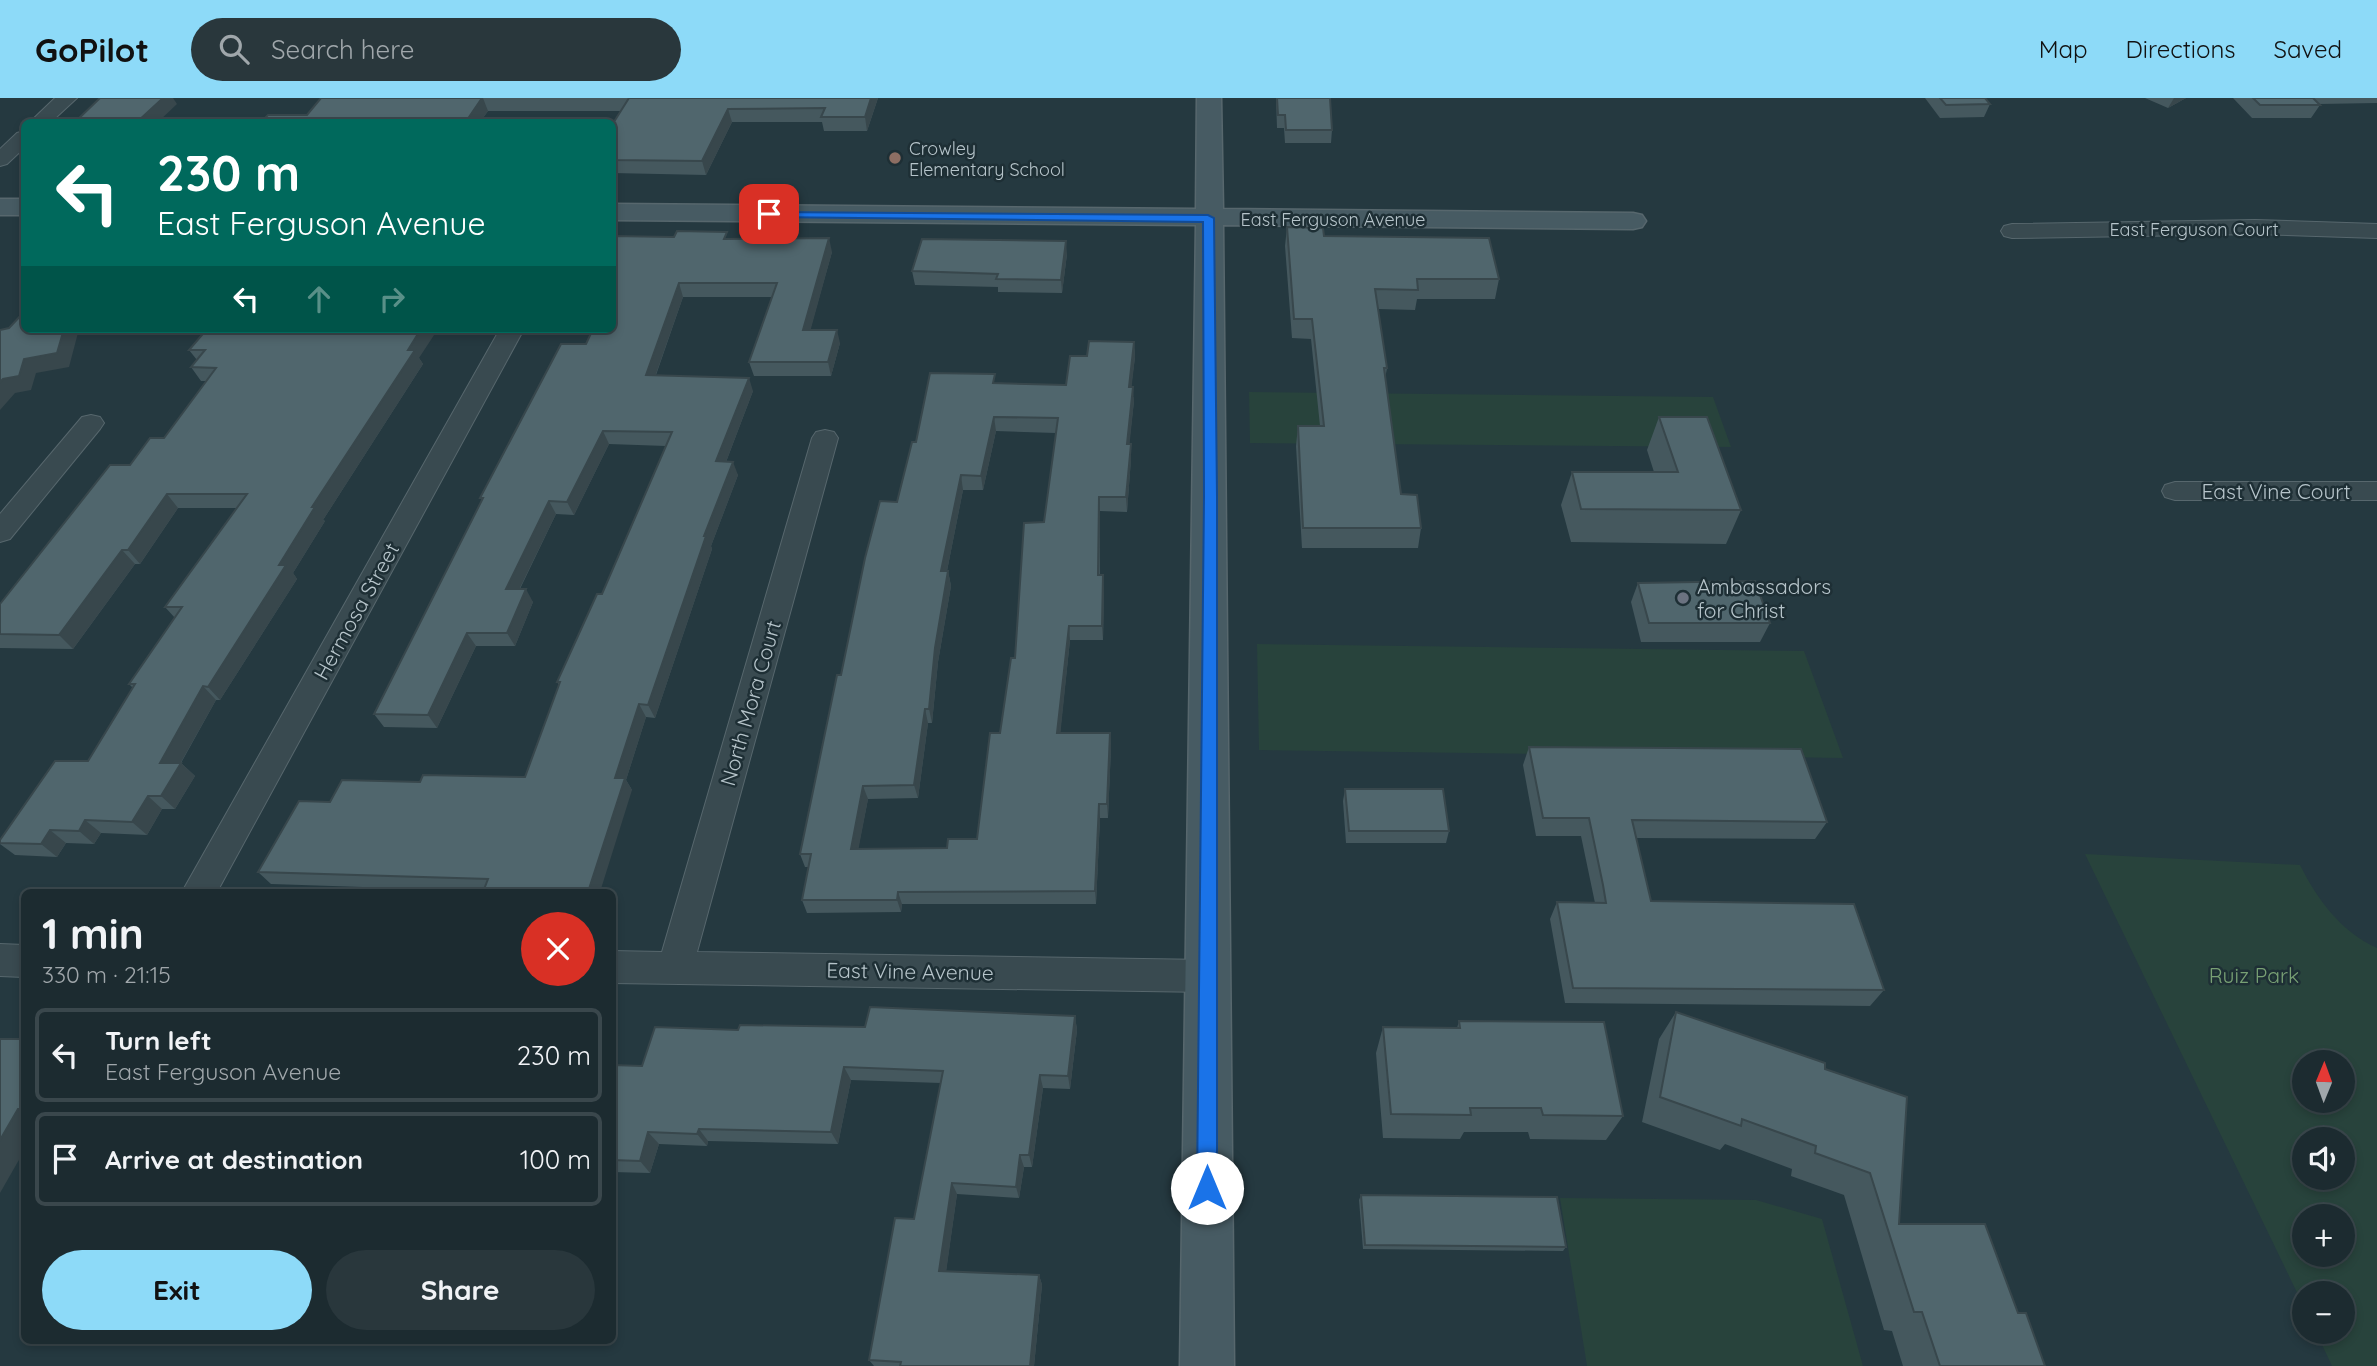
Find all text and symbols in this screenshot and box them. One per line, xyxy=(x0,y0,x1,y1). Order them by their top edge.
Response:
search box xyxy=(191,18,681,81)
text: GoPilot xyxy=(35,29,149,70)
icon: search xyxy=(215,30,253,68)
text: Search here xyxy=(271,33,414,66)
text: Map xyxy=(2039,34,2088,64)
text: Directions xyxy=(2126,34,2236,64)
text: Saved xyxy=(2274,34,2342,64)
place label: Crowley Elementary School xyxy=(909,137,1065,181)
text: 230 m xyxy=(157,142,300,203)
icon: left xyxy=(42,147,133,238)
marker: Crowley Elementary School xyxy=(887,150,903,166)
pin xyxy=(739,184,799,244)
icon: arrive xyxy=(750,195,788,233)
text: East Ferguson Avenue xyxy=(157,203,486,243)
street label: East Ferguson Avenue xyxy=(1241,208,1425,231)
street label: East Ferguson Court xyxy=(2109,218,2279,241)
icon: left xyxy=(227,280,265,318)
icon: ahead xyxy=(300,280,338,318)
icon: right xyxy=(373,280,411,318)
street label: East Vine Court xyxy=(2201,478,2351,504)
street label: Hermosa Street xyxy=(308,538,404,684)
place label: Ambassadors for Christ xyxy=(1697,573,1831,623)
marker: Ambassadors for Christ xyxy=(1675,590,1691,606)
street label: North Mora Court xyxy=(714,617,786,789)
text: 1 min xyxy=(42,907,144,960)
button: close xyxy=(521,912,595,986)
street label: East Vine Avenue xyxy=(826,957,994,985)
text: 330 m · 21:15 xyxy=(42,960,171,989)
park label: Ruiz Park xyxy=(2209,962,2299,988)
text: Turn left xyxy=(105,1024,212,1057)
icon: left xyxy=(46,1036,84,1074)
text: 230 m xyxy=(517,1039,591,1072)
north arrow xyxy=(2292,1050,2356,1113)
map controls xyxy=(2292,1050,2355,1344)
text: East Ferguson Avenue xyxy=(105,1057,341,1086)
button: sound xyxy=(2292,1127,2355,1190)
icon: arrive xyxy=(46,1140,84,1178)
text: Arrive at destination xyxy=(105,1143,363,1176)
text: 100 m xyxy=(520,1143,591,1176)
position arrow xyxy=(1170,1151,1244,1225)
button: + xyxy=(2292,1204,2355,1267)
button: Exit xyxy=(42,1250,312,1330)
button: Share xyxy=(326,1250,595,1330)
button: − xyxy=(2292,1281,2355,1344)

